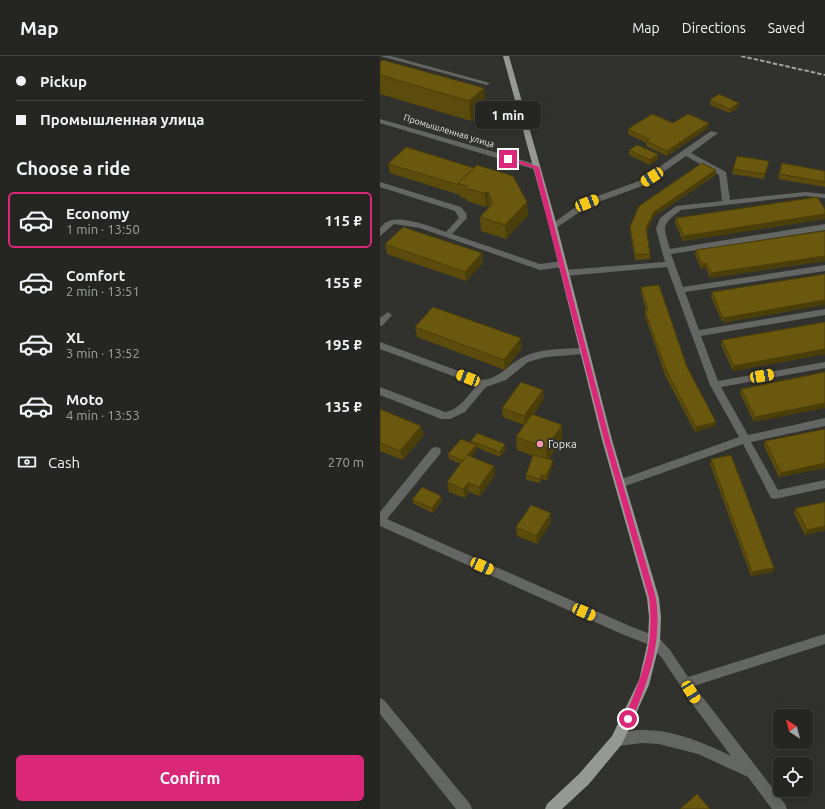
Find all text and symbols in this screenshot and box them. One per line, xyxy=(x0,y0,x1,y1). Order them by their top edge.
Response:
text: Map xyxy=(20,17,59,39)
text: Map xyxy=(632,20,660,36)
text: Directions xyxy=(682,20,746,36)
text: Saved xyxy=(768,20,805,36)
text: Pickup xyxy=(40,73,87,90)
callout: 1 min xyxy=(475,101,541,129)
text: 1 min xyxy=(492,108,524,122)
text: Промышленная улица xyxy=(40,111,204,128)
street label: Промышленная улица xyxy=(403,112,495,150)
route end xyxy=(499,150,517,168)
text: Choose a ride xyxy=(16,158,130,178)
car xyxy=(639,165,665,189)
car xyxy=(574,193,600,213)
icon: car xyxy=(18,202,54,238)
text: Economy xyxy=(66,205,130,222)
text: 115 ₽ xyxy=(325,212,362,229)
text: 1 min · 13:50 xyxy=(66,222,140,236)
icon: car xyxy=(18,264,54,300)
text: Comfort xyxy=(66,267,125,284)
text: 155 ₽ xyxy=(325,274,362,291)
text: 2 min · 13:51 xyxy=(66,284,140,298)
icon: car xyxy=(18,326,54,362)
text: XL xyxy=(66,329,84,346)
text: 195 ₽ xyxy=(325,336,362,353)
text: 3 min · 13:52 xyxy=(66,346,140,360)
car xyxy=(455,368,481,388)
car xyxy=(749,368,775,384)
icon: car xyxy=(18,388,54,424)
text: Moto xyxy=(66,391,104,408)
text: 135 ₽ xyxy=(325,398,362,415)
text: 4 min · 13:53 xyxy=(66,408,140,422)
place label: Горка xyxy=(548,438,577,450)
marker: Горка xyxy=(535,439,545,449)
icon: cash xyxy=(16,451,38,473)
text: Cash xyxy=(48,454,80,471)
text: 270 m xyxy=(328,455,364,469)
car xyxy=(469,556,495,576)
car xyxy=(571,602,597,622)
car xyxy=(680,679,702,705)
north arrow xyxy=(773,709,813,749)
map controls xyxy=(773,709,813,797)
route start xyxy=(619,710,637,728)
button: Confirm xyxy=(16,755,364,801)
button: locate xyxy=(773,757,813,797)

